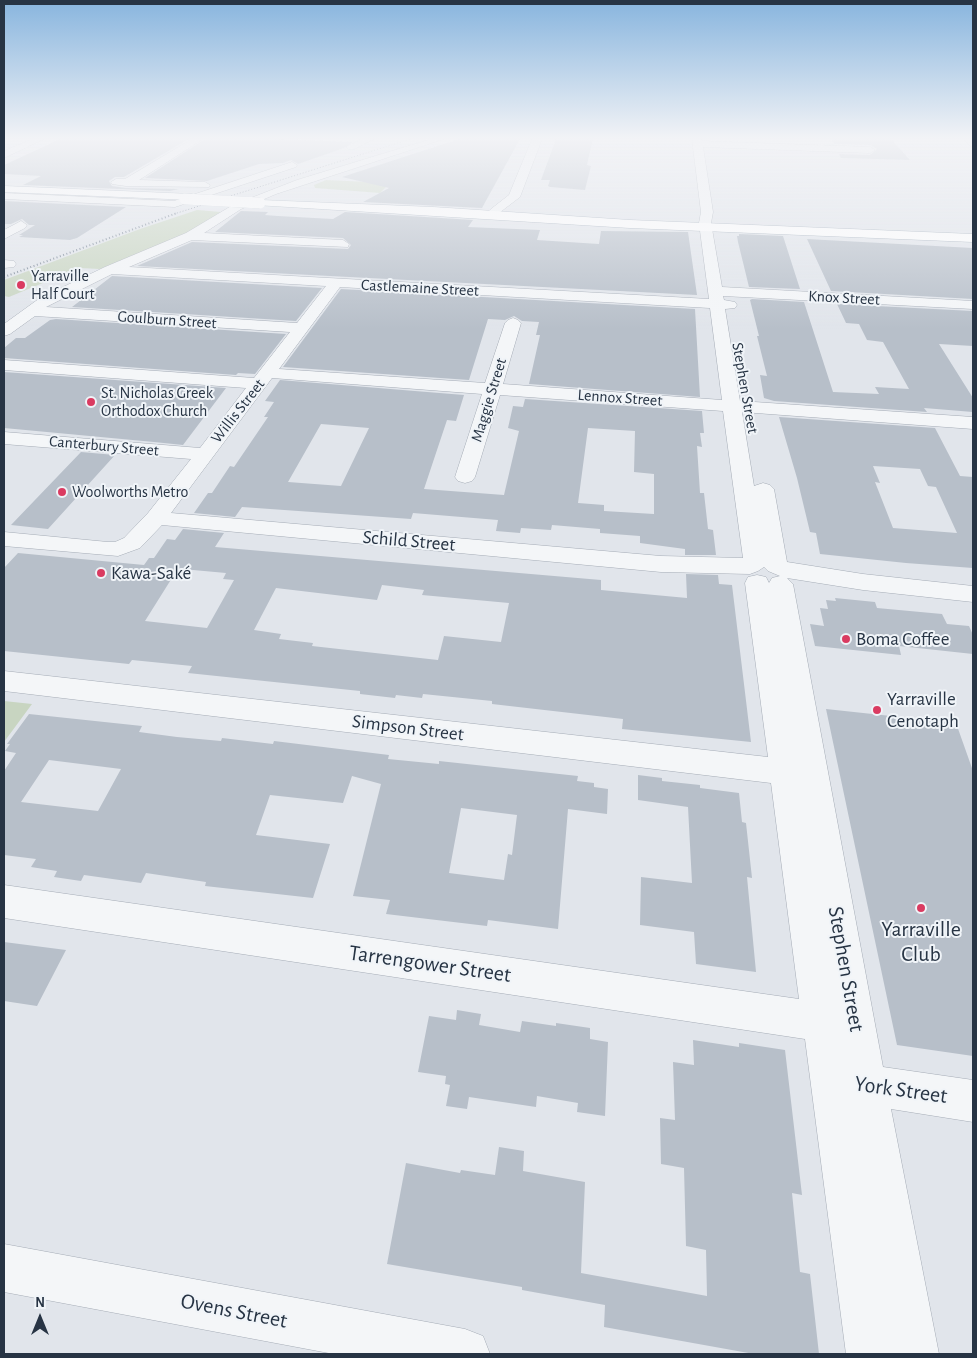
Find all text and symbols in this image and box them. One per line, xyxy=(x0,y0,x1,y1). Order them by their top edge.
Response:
place label: Yarraville Half Court xyxy=(31,266,95,304)
street label: Castlemaine Street xyxy=(361,275,479,301)
marker: Yarraville Half Court xyxy=(15,279,27,291)
street label: Knox Street xyxy=(808,287,880,309)
street label: Goulburn Street xyxy=(117,307,217,333)
street label: Stephen Street xyxy=(728,341,762,435)
street label: Maggie Street xyxy=(467,356,511,444)
street label: Willis Street xyxy=(207,375,269,447)
place label: St. Nicholas Greek Orthodox Church xyxy=(101,383,213,421)
street label: Lennox Street xyxy=(577,385,663,411)
marker: St. Nicholas Greek Orthodox Church xyxy=(85,396,97,408)
street label: Canterbury Street xyxy=(48,432,160,460)
place label: Woolworths Metro xyxy=(72,482,188,502)
marker: Woolworths Metro xyxy=(56,486,68,498)
street label: Schild Street xyxy=(362,526,456,556)
place label: Kawa-Saké xyxy=(111,562,191,584)
marker: Kawa-Saké xyxy=(95,567,107,579)
place label: Boma Coffee xyxy=(856,628,949,650)
marker: Boma Coffee xyxy=(840,633,852,645)
place label: Yarraville Cenotaph xyxy=(887,688,959,732)
marker: Yarraville Cenotaph xyxy=(871,704,883,716)
street label: Simpson Street xyxy=(351,710,465,746)
marker: Yarraville Club xyxy=(915,902,927,914)
street label: Stephen Street xyxy=(822,904,870,1034)
place label: Yarraville Club xyxy=(881,916,961,968)
street label: Tarrengower Street xyxy=(347,940,513,988)
street label: York Street xyxy=(853,1070,949,1110)
street label: Ovens Street xyxy=(178,1288,290,1334)
north arrow xyxy=(15,1293,65,1343)
text: N xyxy=(35,1296,45,1310)

